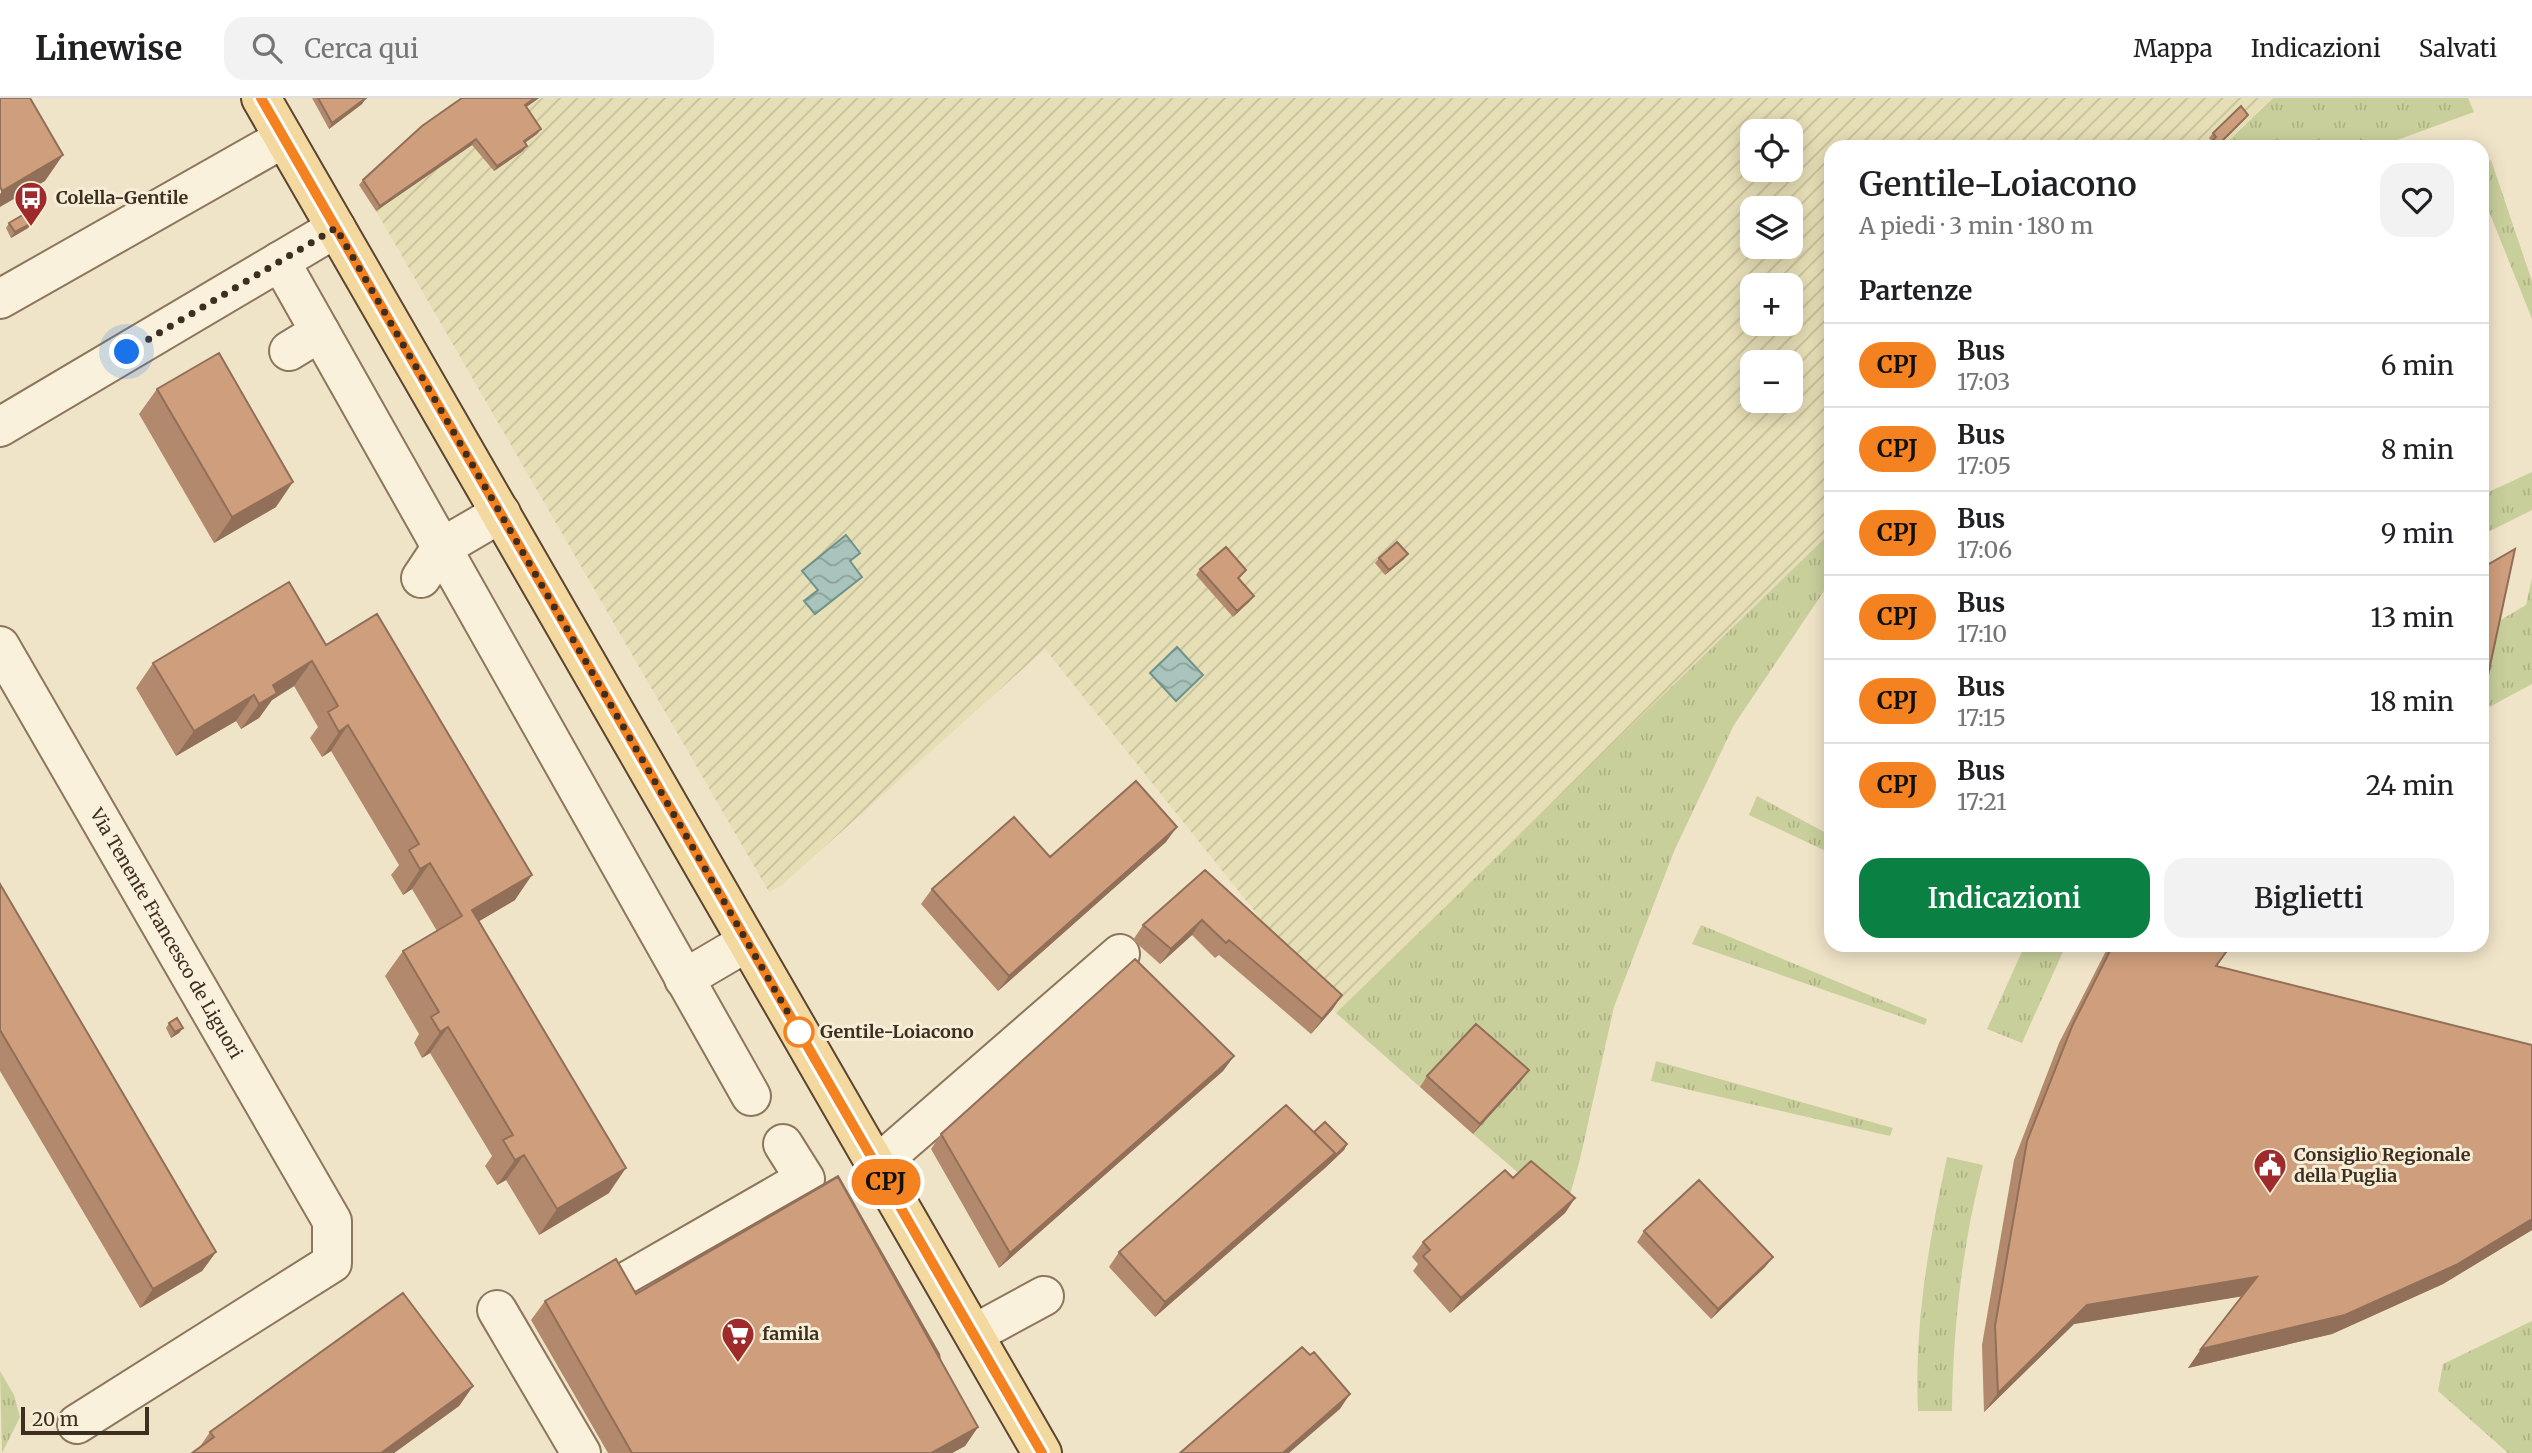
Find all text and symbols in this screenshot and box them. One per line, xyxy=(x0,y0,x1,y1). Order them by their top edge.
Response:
search box xyxy=(224,17,714,80)
text: Linewise xyxy=(35,28,182,69)
icon: search xyxy=(248,29,286,67)
text: Cerca qui xyxy=(304,32,419,65)
text: Mappa xyxy=(2134,33,2213,64)
text: Indicazioni xyxy=(2251,33,2381,64)
text: Salvati xyxy=(2419,33,2497,64)
map controls xyxy=(1740,119,1803,413)
button: locate xyxy=(1740,119,1803,182)
button: heart xyxy=(2380,163,2454,237)
text: Gentile-Loiacono xyxy=(1859,164,2137,205)
bus stop icon: Colella-Gentile xyxy=(12,179,50,228)
place label: Colella-Gentile xyxy=(56,186,189,209)
button: layers xyxy=(1740,196,1803,259)
text: A piedi · 3 min · 180 m xyxy=(1859,211,2093,240)
button: + xyxy=(1740,273,1803,336)
text: Partenze xyxy=(1859,274,1972,307)
your location xyxy=(109,334,144,369)
text: Bus xyxy=(1957,334,2005,367)
text: CPJ xyxy=(1877,349,1918,380)
text: 6 min xyxy=(2381,349,2454,382)
button: − xyxy=(1740,350,1803,413)
text: 17:03 xyxy=(1957,367,2010,396)
text: Bus xyxy=(1957,418,2005,451)
text: CPJ xyxy=(1877,433,1918,464)
text: 8 min xyxy=(2381,433,2454,466)
text: 17:05 xyxy=(1957,451,2011,480)
text: Bus xyxy=(1957,502,2005,535)
text: CPJ xyxy=(1877,517,1918,548)
text: 9 min xyxy=(2381,517,2454,550)
text: 17:06 xyxy=(1957,535,2012,564)
text: Bus xyxy=(1957,586,2005,619)
text: CPJ xyxy=(1877,601,1918,632)
text: 13 min xyxy=(2370,601,2454,634)
text: 17:10 xyxy=(1957,619,2007,648)
text: Bus xyxy=(1957,670,2005,703)
text: CPJ xyxy=(1877,685,1918,716)
text: 18 min xyxy=(2370,685,2454,718)
text: 17:15 xyxy=(1957,703,2006,732)
text: Bus xyxy=(1957,754,2005,787)
text: CPJ xyxy=(1877,769,1918,800)
text: 24 min xyxy=(2366,769,2454,802)
text: 17:21 xyxy=(1957,787,2007,816)
street label: Via Tenente Francesco de Liguori xyxy=(85,803,248,1063)
button: Indicazioni xyxy=(1859,858,2150,938)
button: Biglietti xyxy=(2164,858,2454,938)
marker: Gentile-Loiacono xyxy=(784,1017,814,1047)
place label: Gentile-Loiacono xyxy=(820,1020,974,1043)
place label: Consiglio Regionale della Puglia xyxy=(2294,1143,2471,1187)
public building icon: Consiglio Regionale della Puglia xyxy=(2251,1146,2289,1195)
line badge: CPJ xyxy=(846,1159,926,1205)
text: CPJ xyxy=(866,1166,906,1197)
supermarket icon: famila xyxy=(719,1315,757,1364)
place label: famila xyxy=(762,1322,819,1345)
scale bar xyxy=(21,1404,149,1436)
text: 20 m xyxy=(32,1407,79,1431)

